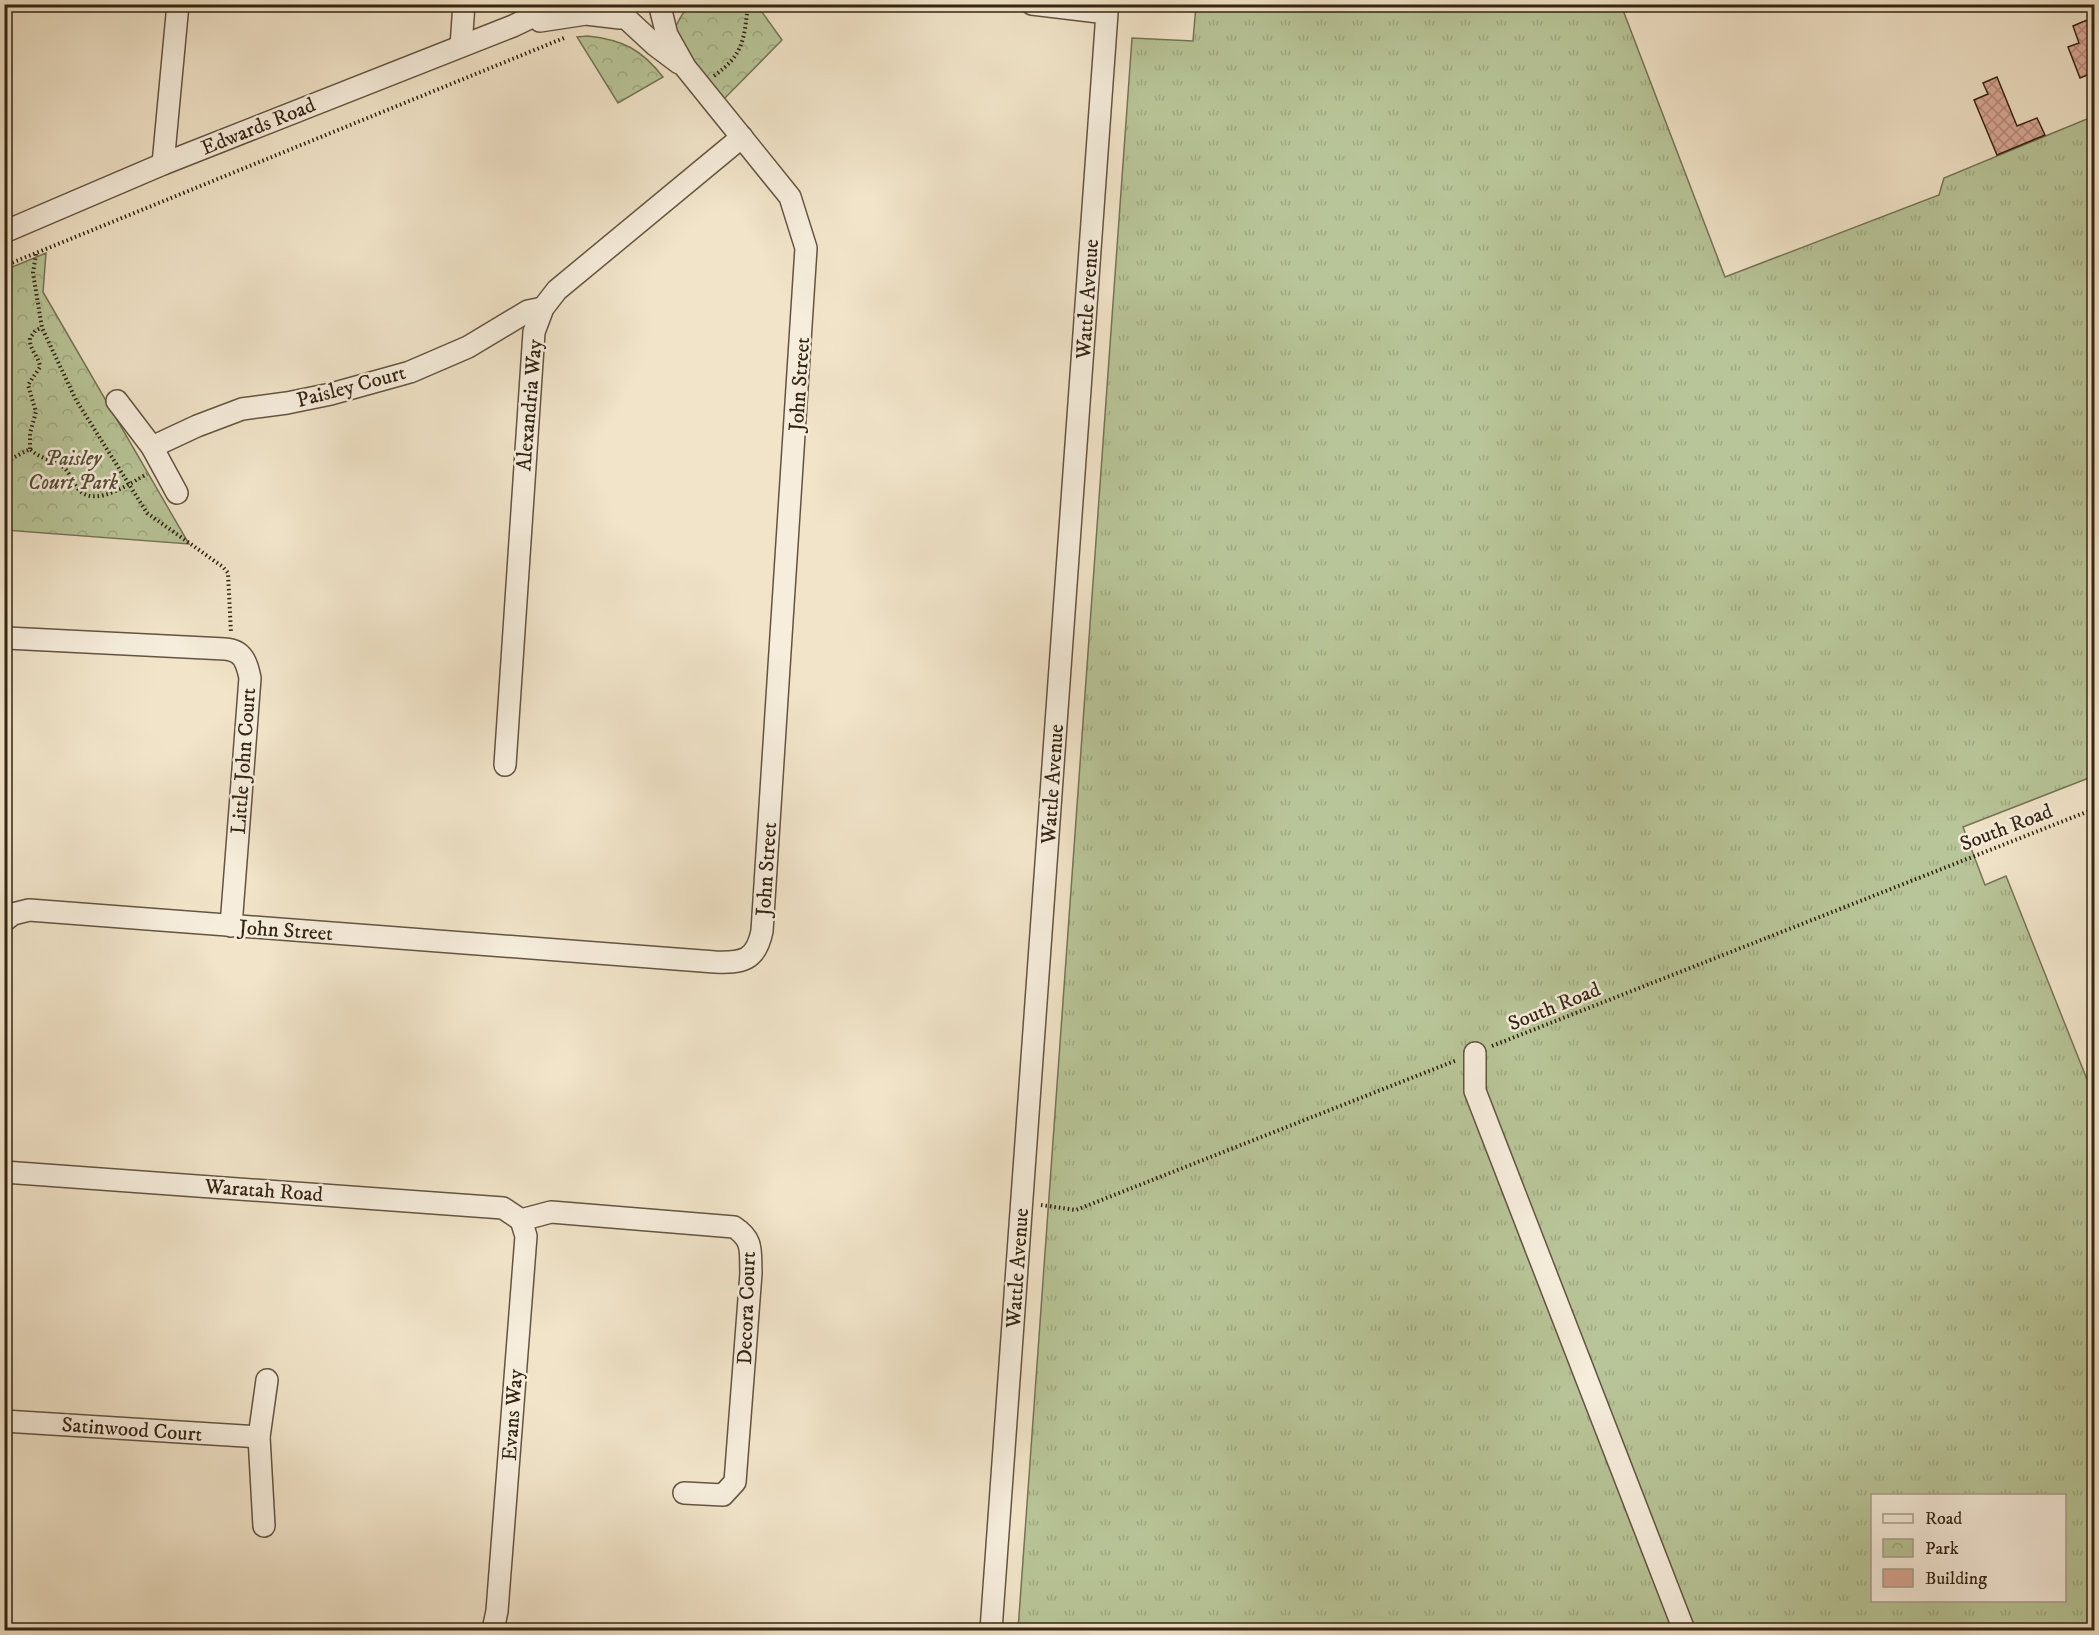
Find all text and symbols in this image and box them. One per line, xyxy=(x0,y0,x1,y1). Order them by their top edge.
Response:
street label: Edwards Road xyxy=(197,92,320,162)
street label: Wattle Avenue xyxy=(1071,238,1105,361)
street label: John Street xyxy=(784,336,816,434)
street label: Alexandria Way xyxy=(511,337,549,472)
street label: Paisley Court xyxy=(294,360,409,414)
park label: Paisley Court Park xyxy=(28,446,118,496)
street label: Little John Court xyxy=(226,687,262,835)
street label: Wattle Avenue xyxy=(1036,723,1070,846)
street label: South Road xyxy=(1956,798,2057,857)
street label: John Street xyxy=(751,821,783,919)
street label: John Street xyxy=(236,915,334,947)
street label: South Road xyxy=(1504,976,1605,1037)
street label: Waratah Road xyxy=(203,1174,324,1208)
street label: Wattle Avenue xyxy=(1001,1207,1035,1330)
street label: Decora Court xyxy=(732,1251,762,1365)
street label: Evans Way xyxy=(497,1367,529,1462)
street label: Satinwood Court xyxy=(61,1412,203,1448)
legend xyxy=(1871,1494,2066,1602)
text: Road xyxy=(1925,1508,1962,1530)
text: Park xyxy=(1925,1538,1959,1560)
text: Building xyxy=(1925,1568,1987,1590)

